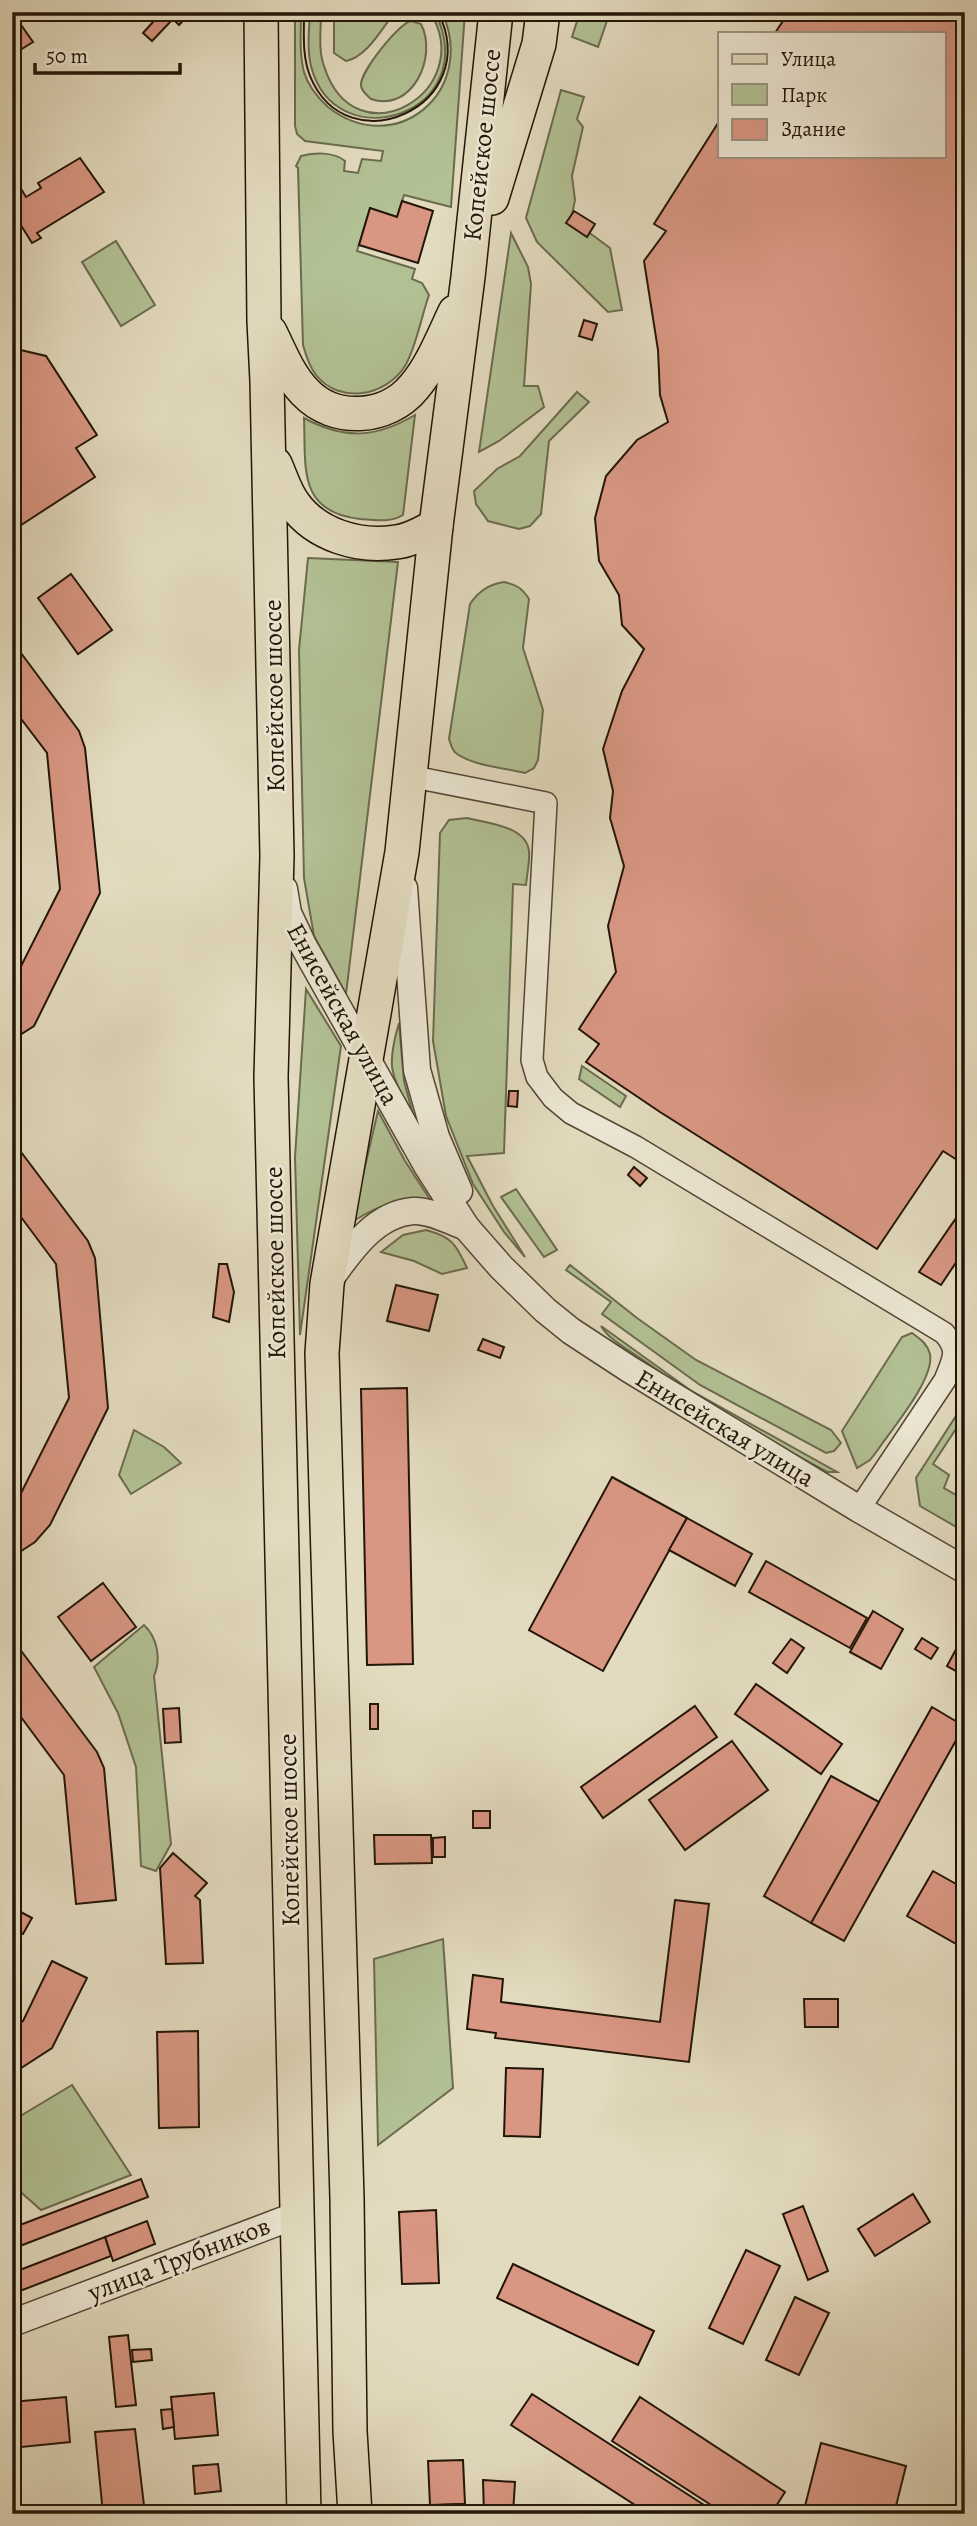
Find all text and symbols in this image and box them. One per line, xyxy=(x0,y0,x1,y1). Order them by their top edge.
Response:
scale bar xyxy=(35,32,180,76)
legend xyxy=(718,32,946,158)
text: 50 m xyxy=(46,42,88,70)
text: Улица xyxy=(781,45,836,73)
street label: Копейское шоссе xyxy=(454,47,510,243)
text: Парк xyxy=(781,81,827,109)
text: Здание xyxy=(781,115,846,143)
street label: Копейское шоссе xyxy=(255,599,293,793)
street label: Енисейская улица xyxy=(278,917,408,1111)
street label: Копейское шоссе xyxy=(256,1166,294,1360)
street label: Енисейская улица xyxy=(629,1361,821,1495)
street label: Копейское шоссе xyxy=(270,1733,308,1927)
street label: улица Трубников xyxy=(82,2208,275,2310)

